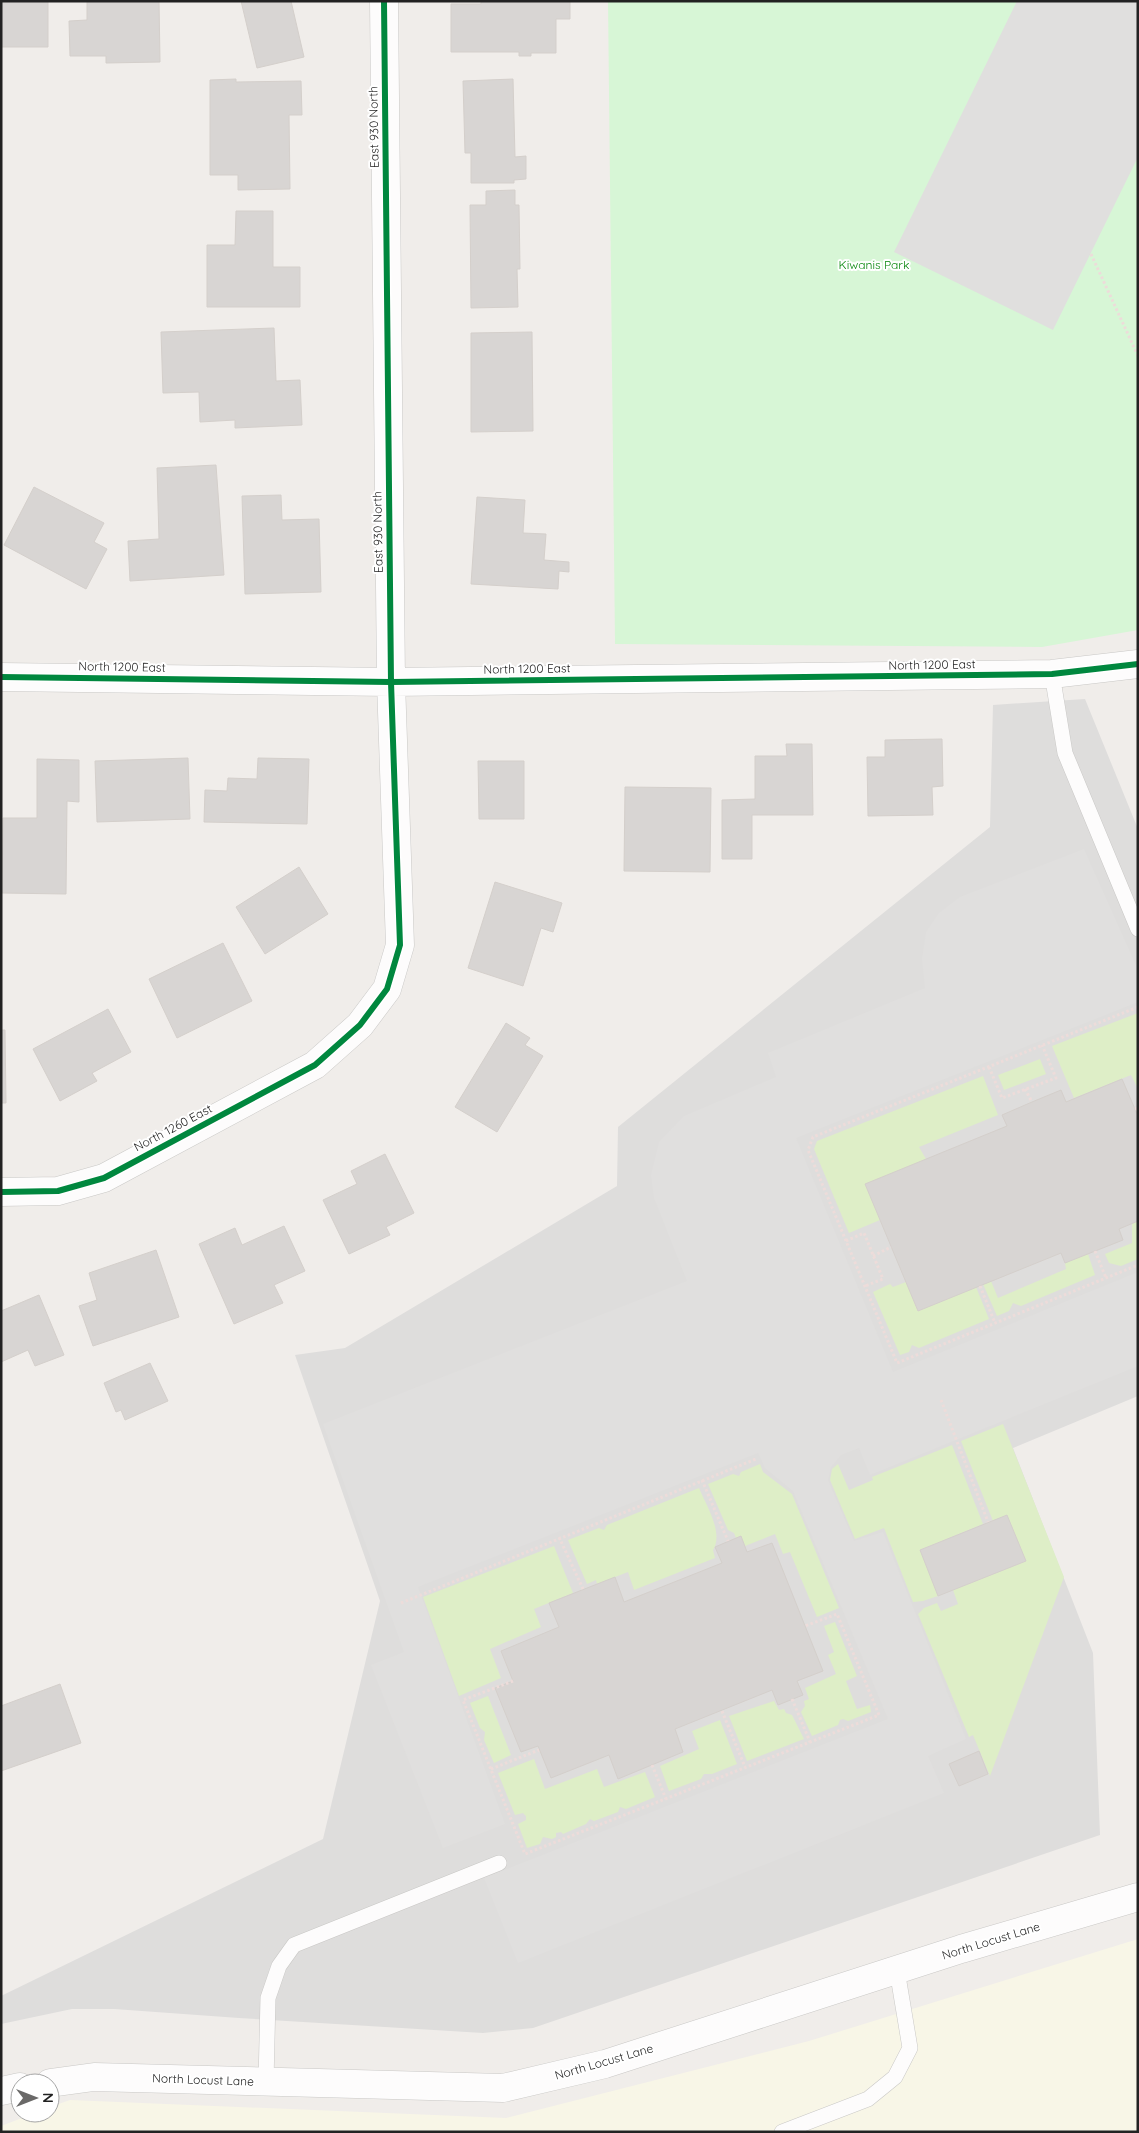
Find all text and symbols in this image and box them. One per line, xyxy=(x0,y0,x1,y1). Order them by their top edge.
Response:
street label: East 930 North xyxy=(365,86,382,168)
park label: Kiwanis Park xyxy=(839,257,909,272)
street label: East 930 North xyxy=(369,491,386,573)
street label: North 1200 East xyxy=(888,656,976,673)
street label: North 1200 East xyxy=(78,658,166,675)
street label: North 1200 East xyxy=(483,660,571,677)
street label: North 1260 East xyxy=(131,1101,214,1154)
street label: North Locust Lane xyxy=(940,1918,1042,1963)
street label: North Locust Lane xyxy=(553,2040,655,2083)
street label: North Locust Lane xyxy=(152,2070,254,2089)
north arrow xyxy=(10,2073,60,2123)
text: N xyxy=(39,2093,57,2103)

